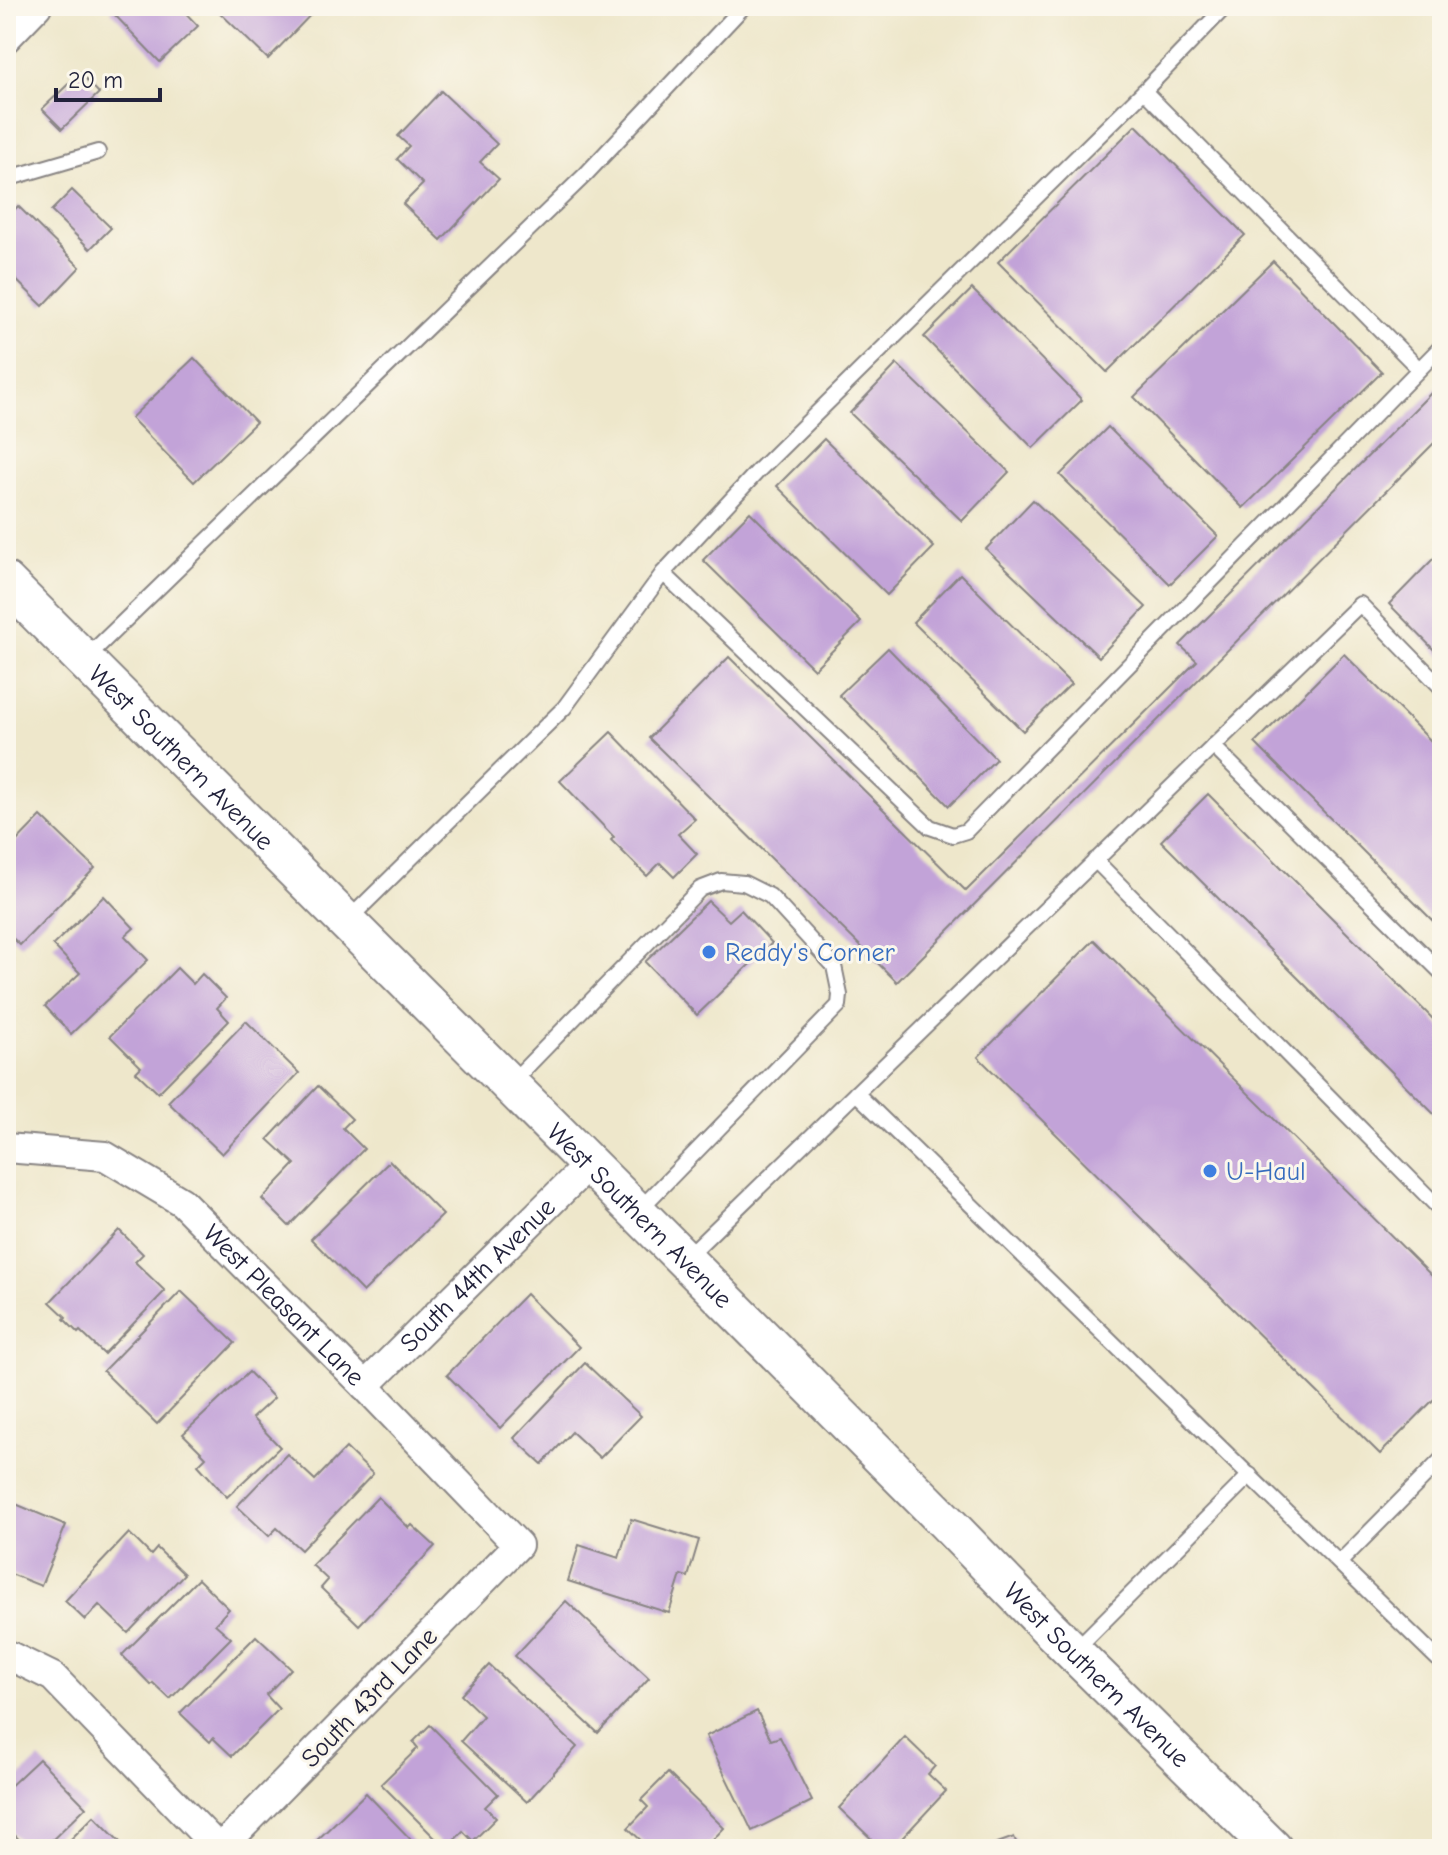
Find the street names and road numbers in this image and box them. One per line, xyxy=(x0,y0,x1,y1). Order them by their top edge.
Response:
street label: West Southern Avenue xyxy=(82,659,280,857)
street label: West Southern Avenue xyxy=(541,1117,738,1315)
street label: South 44th Avenue xyxy=(394,1192,562,1359)
street label: West Pleasant Lane xyxy=(197,1218,370,1393)
street label: West Southern Avenue xyxy=(997,1577,1195,1774)
street label: South 43rd Lane xyxy=(296,1622,444,1774)

